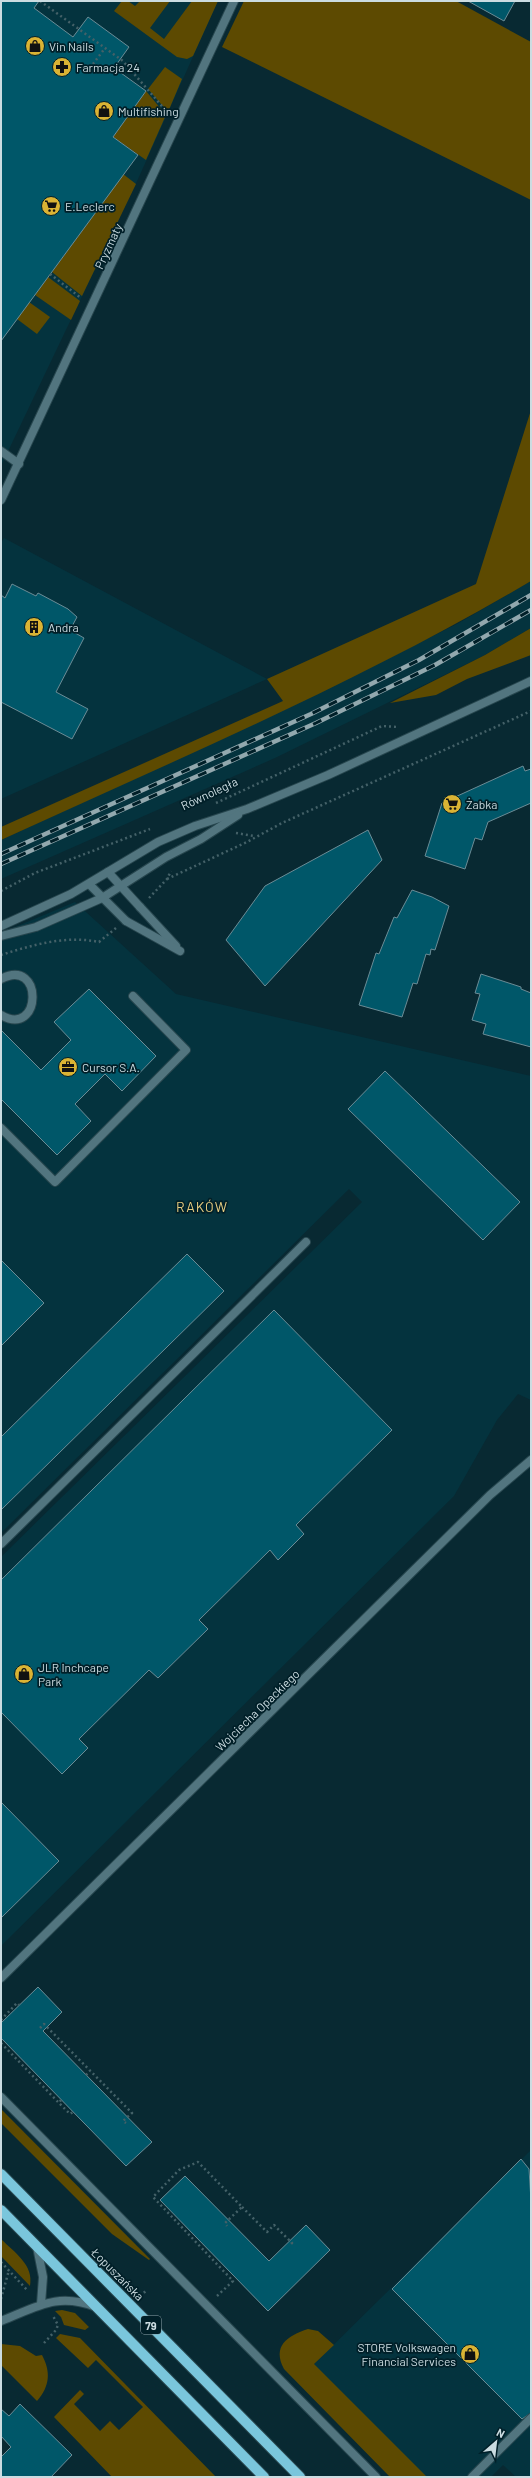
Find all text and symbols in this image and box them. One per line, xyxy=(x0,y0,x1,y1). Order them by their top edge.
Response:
shop icon: Vin Nails xyxy=(24,35,46,57)
place label: Vin Nails xyxy=(49,39,94,53)
pharmacy icon: Farmacja 24 xyxy=(51,56,73,78)
place label: Farmacja 24 xyxy=(76,60,140,74)
shop icon: Multifishing xyxy=(93,100,115,122)
place label: Multifishing xyxy=(118,104,179,118)
supermarket icon: E.Leclerc xyxy=(40,195,62,217)
place label: E.Leclerc xyxy=(65,199,115,213)
street label: Pryzmaty xyxy=(91,221,125,271)
building icon: Andra xyxy=(23,616,45,638)
place label: Andra xyxy=(48,620,79,634)
street label: Równoległa xyxy=(178,774,240,812)
supermarket icon: Żabka xyxy=(441,793,463,815)
place label: Żabka xyxy=(466,797,497,811)
office icon: Cursor S.A. xyxy=(57,1056,79,1078)
place label: Cursor S.A. xyxy=(82,1060,140,1074)
district label: RAKÓW xyxy=(176,1198,228,1215)
place label: JLR Inchcape Park xyxy=(38,1660,109,1688)
shop icon: JLR Inchcape Park xyxy=(13,1663,35,1685)
street label: Wojciecha Opackiego xyxy=(212,1666,302,1754)
street label: Łopuszańska xyxy=(88,2244,147,2303)
road number: 79 xyxy=(141,2316,161,2334)
place label: STORE Volkswagen Financial Services xyxy=(357,2340,456,2368)
shop icon: STORE Volkswagen Financial Services xyxy=(459,2343,481,2365)
north arrow xyxy=(476,2422,516,2462)
text: N xyxy=(495,2425,507,2440)

